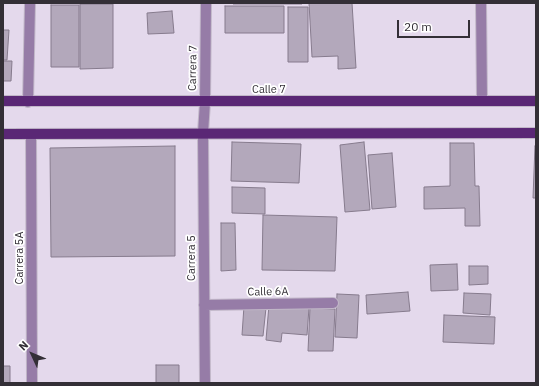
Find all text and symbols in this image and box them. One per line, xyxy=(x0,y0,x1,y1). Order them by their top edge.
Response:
scale bar xyxy=(399,12,472,38)
text: 20 m xyxy=(404,19,432,34)
street label: Carrera 7 xyxy=(186,45,200,91)
street label: Calle 7 xyxy=(252,83,286,97)
street label: Carrera 5A xyxy=(13,232,27,284)
street label: Carrera 5 xyxy=(185,235,199,281)
street label: Calle 6A xyxy=(247,285,289,299)
north arrow xyxy=(12,334,52,374)
text: N xyxy=(16,338,31,353)

